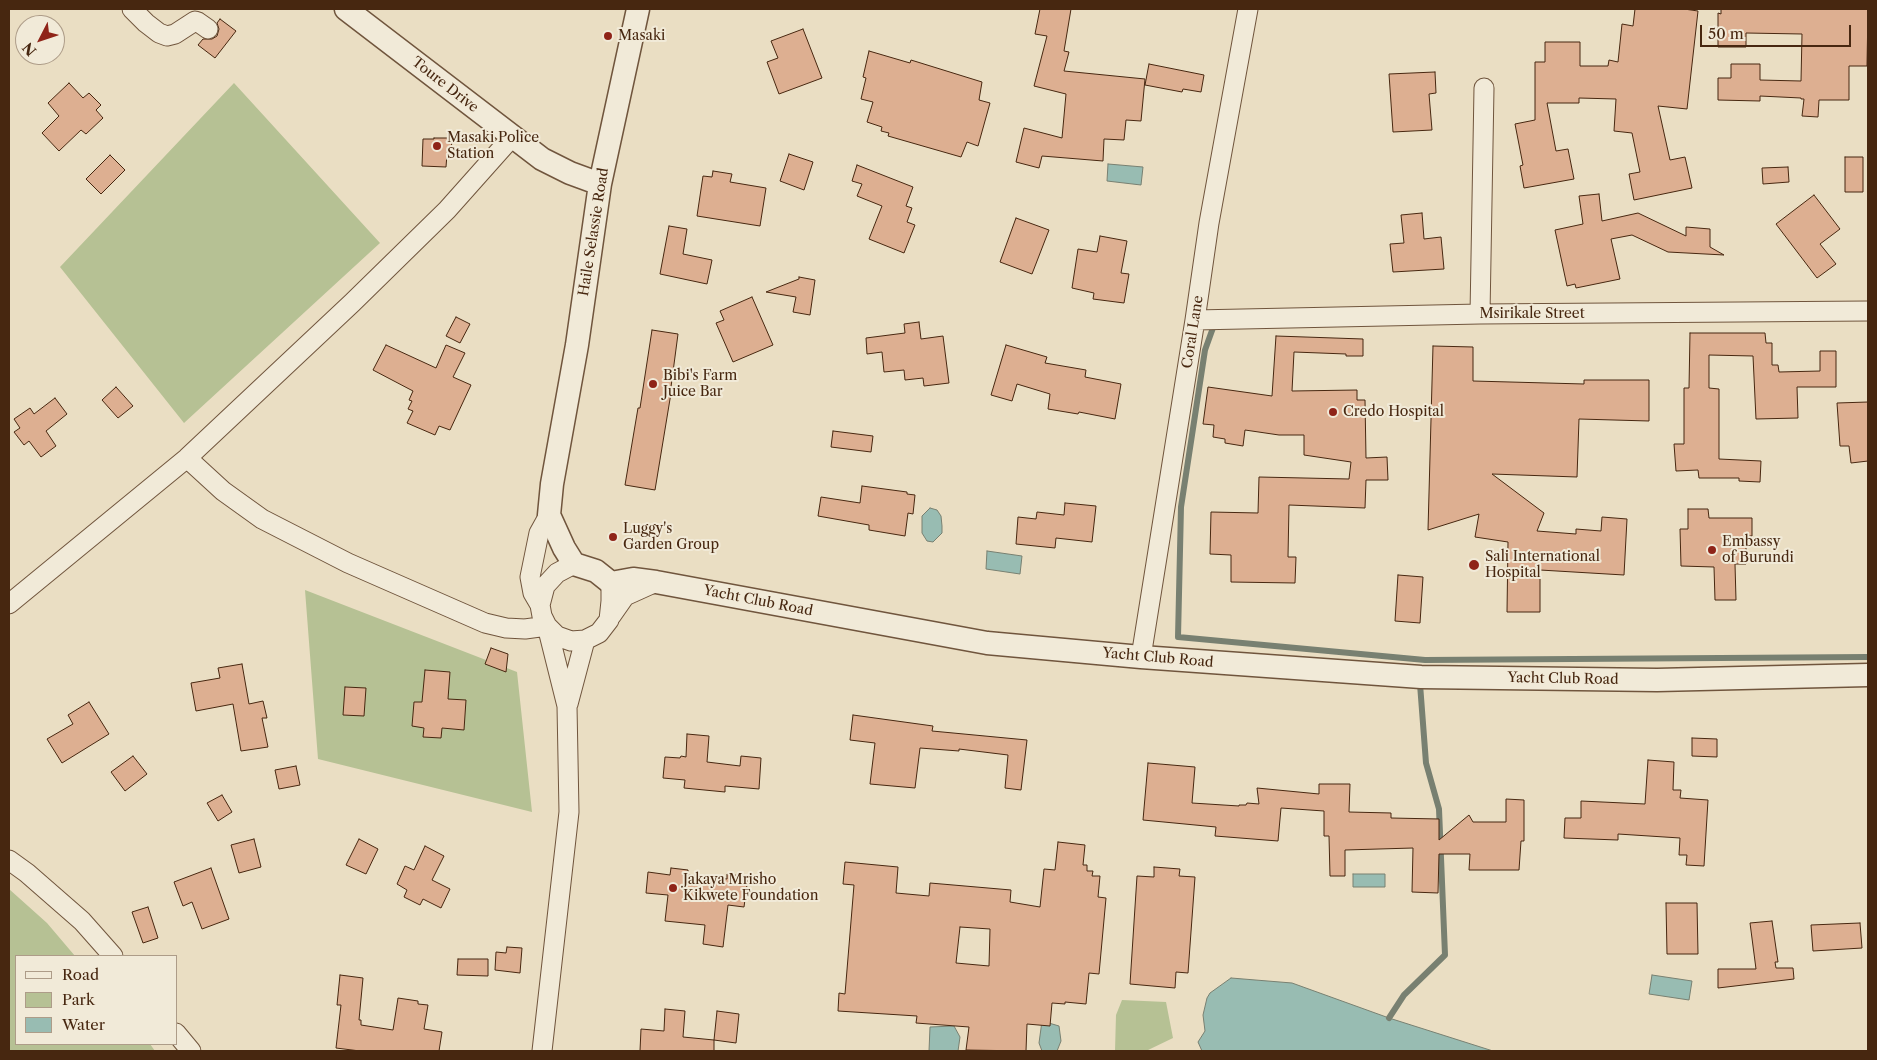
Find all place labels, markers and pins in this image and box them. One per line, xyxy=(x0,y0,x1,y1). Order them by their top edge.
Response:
place label: Masaki xyxy=(618,28,665,44)
marker: Masaki xyxy=(602,30,614,42)
place label: Masaki Police Station xyxy=(447,130,539,162)
marker: Masaki Police Station xyxy=(431,140,443,152)
place label: Bibi's Farm Juice Bar xyxy=(663,368,737,401)
marker: Bibi's Farm Juice Bar xyxy=(647,378,659,390)
place label: Credo Hospital xyxy=(1343,404,1444,420)
marker: Credo Hospital xyxy=(1327,406,1339,418)
place label: Luggy's Garden Group xyxy=(623,521,719,554)
marker: Luggy's Garden Group xyxy=(607,531,619,543)
place label: Embassy of Burundi xyxy=(1722,534,1794,566)
marker: Embassy of Burundi xyxy=(1706,544,1718,556)
place label: Sali International Hospital xyxy=(1485,549,1600,582)
marker: Sali International Hospital xyxy=(1467,558,1481,572)
place label: Jakaya Mrisho Kikwete Foundation xyxy=(683,872,818,904)
marker: Jakaya Mrisho Kikwete Foundation xyxy=(667,882,679,894)

